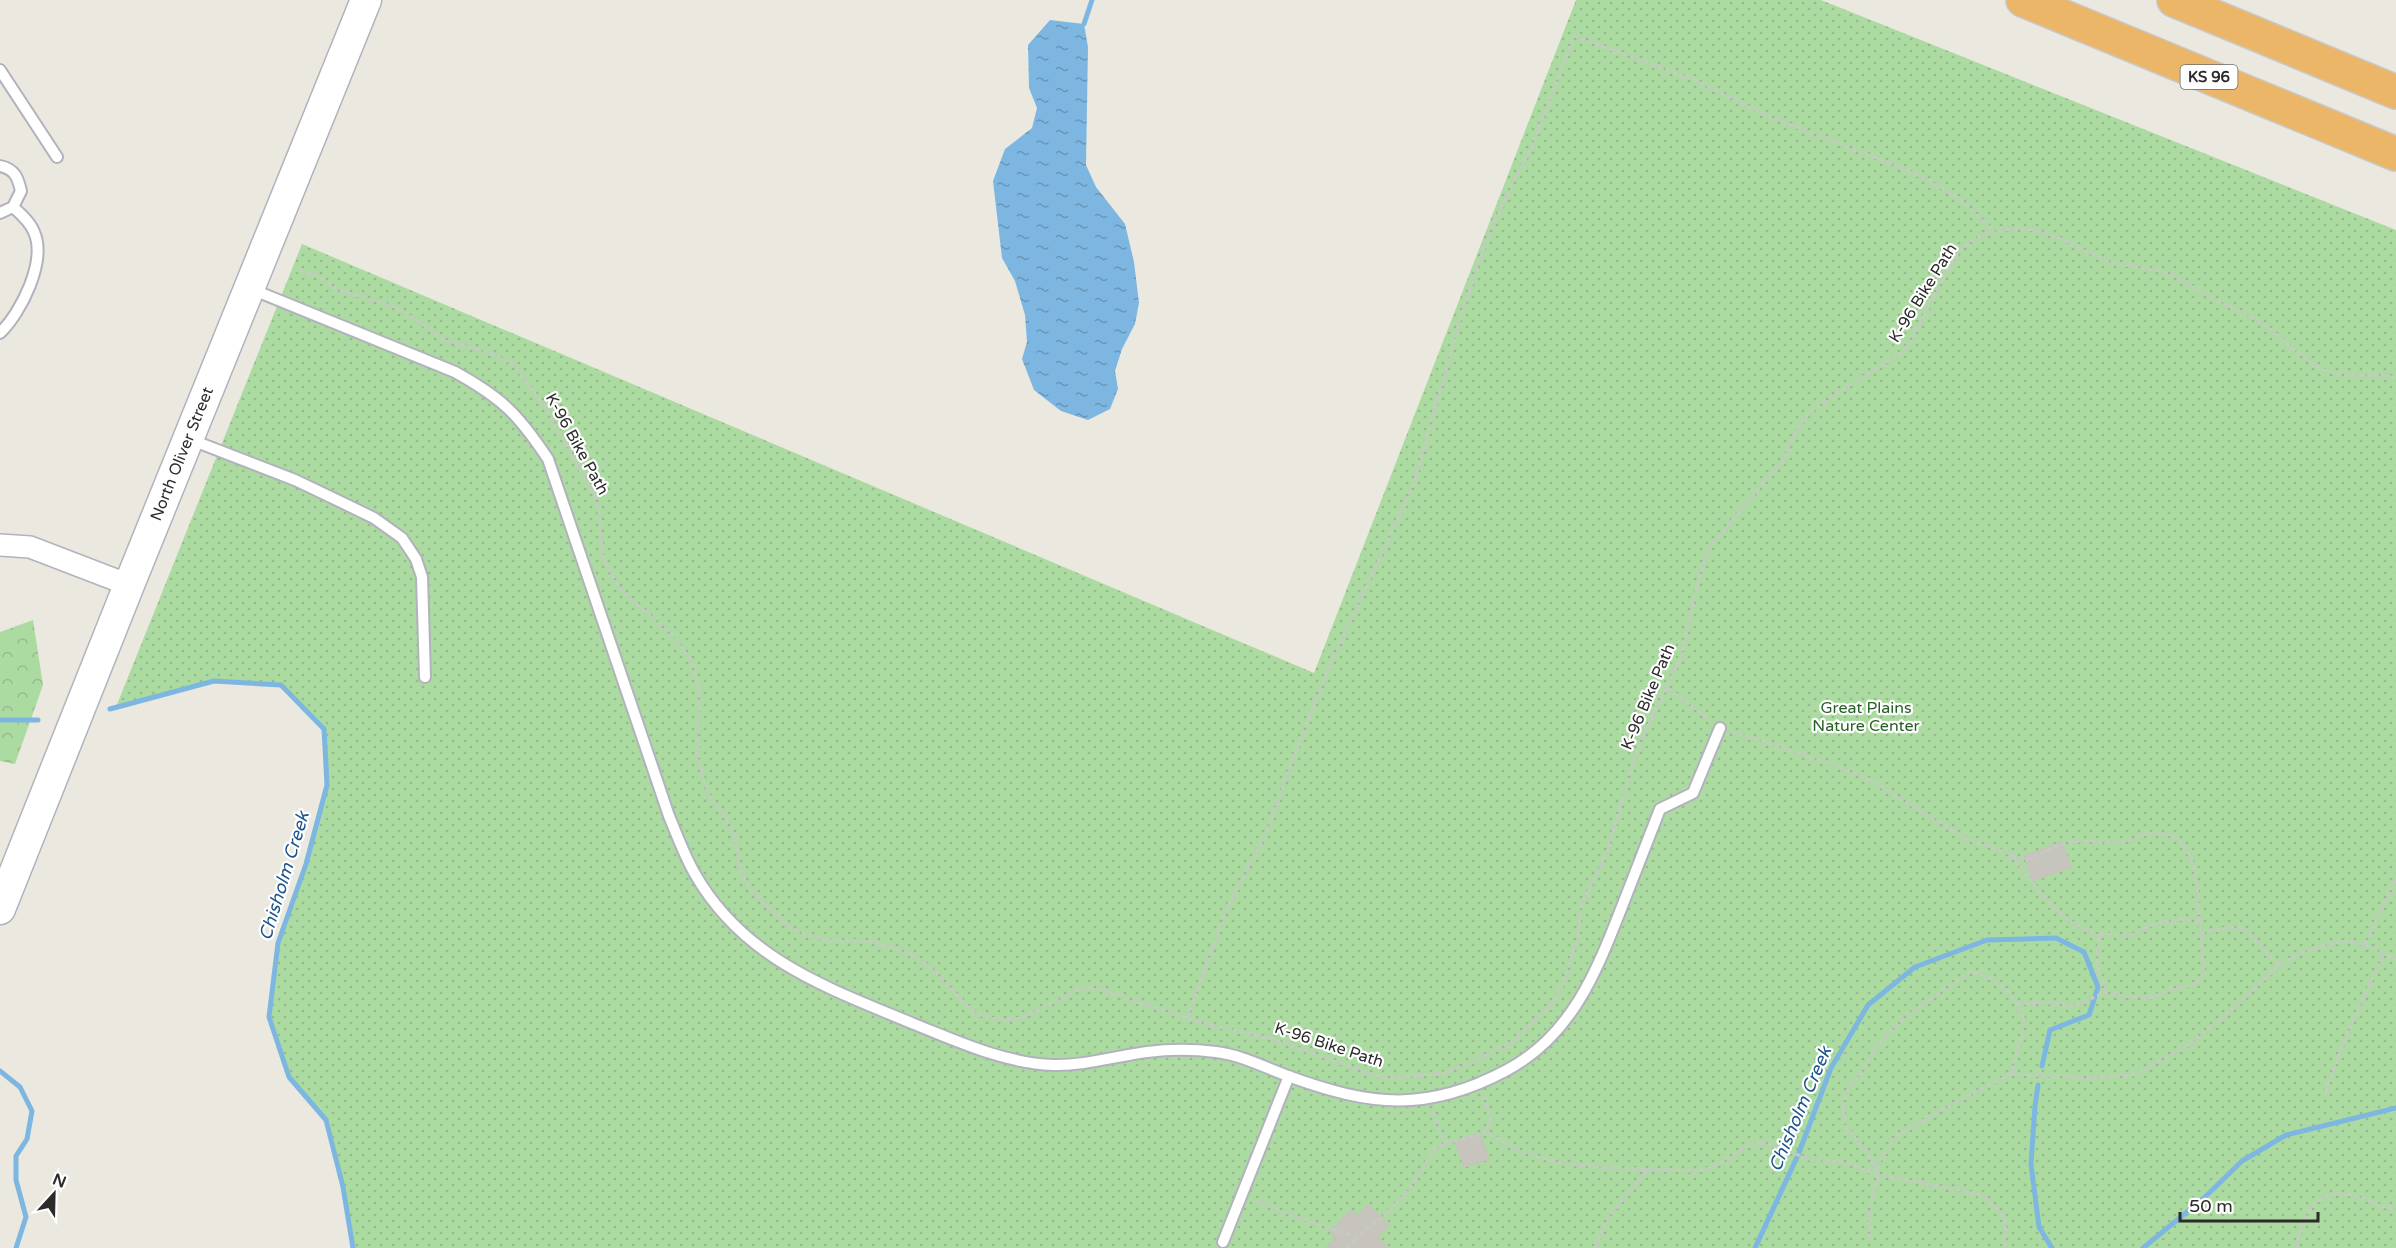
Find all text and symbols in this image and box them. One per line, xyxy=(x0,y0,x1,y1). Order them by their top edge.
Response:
road number: KS 96 xyxy=(2180,65,2238,89)
street label: K-96 Bike Path xyxy=(1885,240,1961,346)
street label: North Oliver Street xyxy=(146,384,218,524)
street label: K-96 Bike Path xyxy=(541,390,613,498)
street label: K-96 Bike Path xyxy=(1617,641,1679,753)
park label: Great Plains Nature Center xyxy=(1812,698,1921,736)
water label: Chisholm Creek xyxy=(254,808,314,943)
street label: K-96 Bike Path xyxy=(1272,1018,1386,1072)
water label: Chisholm Creek xyxy=(1764,1042,1837,1175)
north arrow xyxy=(24,1164,84,1224)
text: N xyxy=(50,1169,69,1193)
scale bar xyxy=(2180,1185,2318,1223)
text: 50 m xyxy=(2189,1195,2233,1217)

